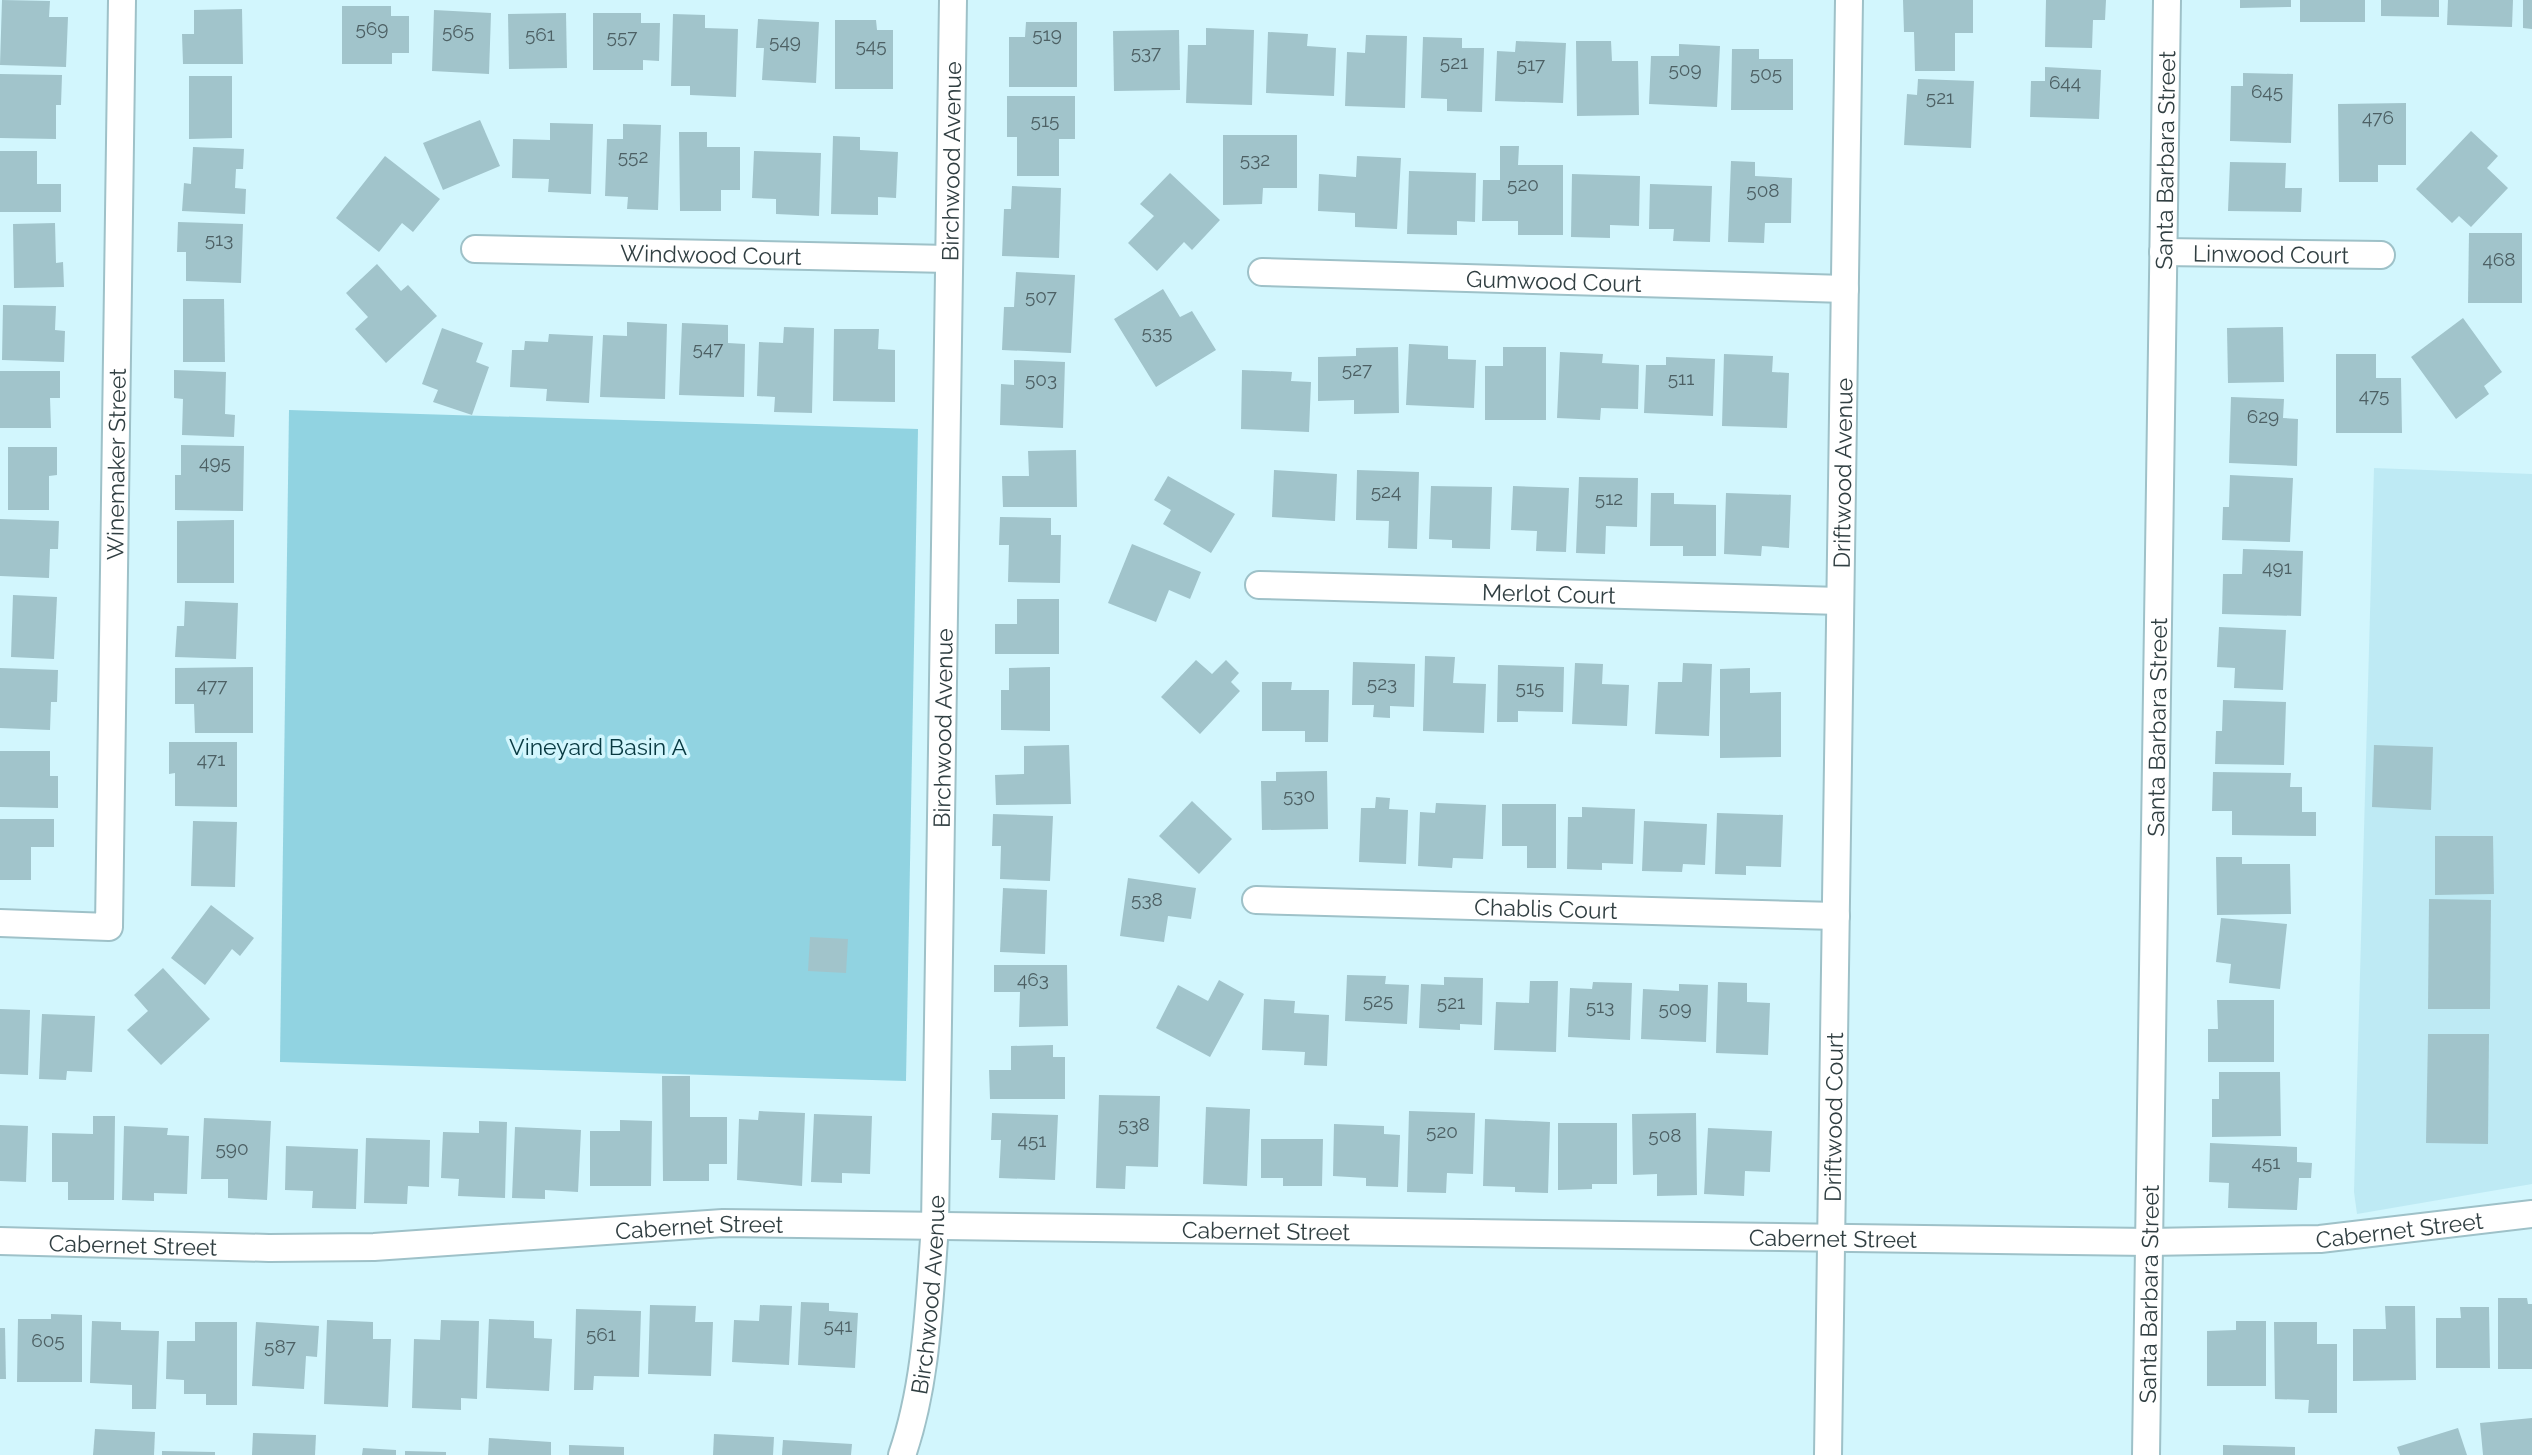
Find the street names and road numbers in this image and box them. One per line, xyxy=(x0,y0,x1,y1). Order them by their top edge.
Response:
street label: Santa Barbara Street xyxy=(2150,50,2180,270)
street label: Birchwood Avenue xyxy=(936,61,966,261)
street label: Windwood Court xyxy=(620,239,802,269)
street label: Linwood Court xyxy=(2193,239,2350,268)
street label: Gumwood Court xyxy=(1466,264,1642,297)
street label: Winemaker Street xyxy=(101,368,130,560)
street label: Driftwood Avenue xyxy=(1827,378,1857,569)
street label: Merlot Court xyxy=(1482,578,1616,608)
street label: Santa Barbara Street xyxy=(2141,617,2172,837)
street label: Birchwood Avenue xyxy=(927,628,957,828)
street label: Chablis Court xyxy=(1474,893,1618,923)
street label: Driftwood Court xyxy=(1818,1032,1848,1202)
street label: Santa Barbara Street xyxy=(2133,1184,2163,1404)
street label: Birchwood Avenue xyxy=(905,1195,949,1396)
street label: Cabernet Street xyxy=(2314,1206,2485,1253)
street label: Cabernet Street xyxy=(614,1209,784,1244)
street label: Cabernet Street xyxy=(1182,1216,1351,1245)
street label: Cabernet Street xyxy=(1749,1223,1918,1252)
street label: Cabernet Street xyxy=(48,1229,218,1260)

